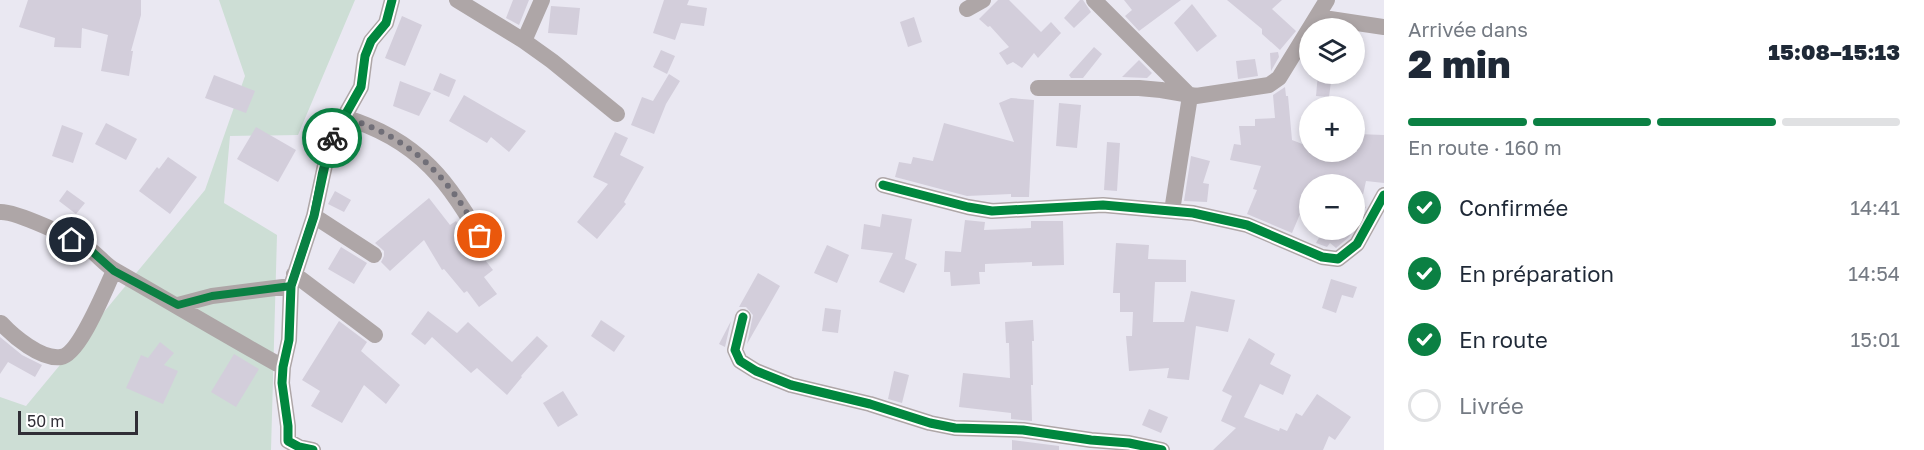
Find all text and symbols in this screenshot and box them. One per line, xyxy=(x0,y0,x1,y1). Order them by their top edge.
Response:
text: Arrivée dans xyxy=(1408,17,1528,41)
map controls xyxy=(1299,18,1365,240)
button: layers xyxy=(1299,18,1365,84)
text: 15:08–15:13 xyxy=(1768,38,1900,65)
text: 2 min xyxy=(1408,40,1511,87)
button: + xyxy=(1299,96,1365,162)
courier xyxy=(302,108,362,168)
icon: bike xyxy=(316,122,349,155)
text: En route · 160 m xyxy=(1408,135,1562,159)
button: − xyxy=(1299,174,1365,240)
icon: check xyxy=(1408,191,1441,224)
text: Confirmée xyxy=(1459,194,1568,221)
text: 14:41 xyxy=(1850,195,1900,219)
pin xyxy=(454,210,505,261)
pin xyxy=(46,214,97,265)
icon: bag xyxy=(463,219,496,252)
icon: home xyxy=(55,223,88,256)
icon: check xyxy=(1408,257,1441,290)
text: En préparation xyxy=(1459,260,1614,287)
text: 14:54 xyxy=(1848,261,1900,285)
icon: check xyxy=(1408,323,1441,356)
text: En route xyxy=(1459,326,1548,353)
text: 15:01 xyxy=(1851,327,1900,351)
text: Livrée xyxy=(1459,392,1524,419)
scale bar xyxy=(18,408,138,436)
text: 50 m xyxy=(27,411,64,431)

